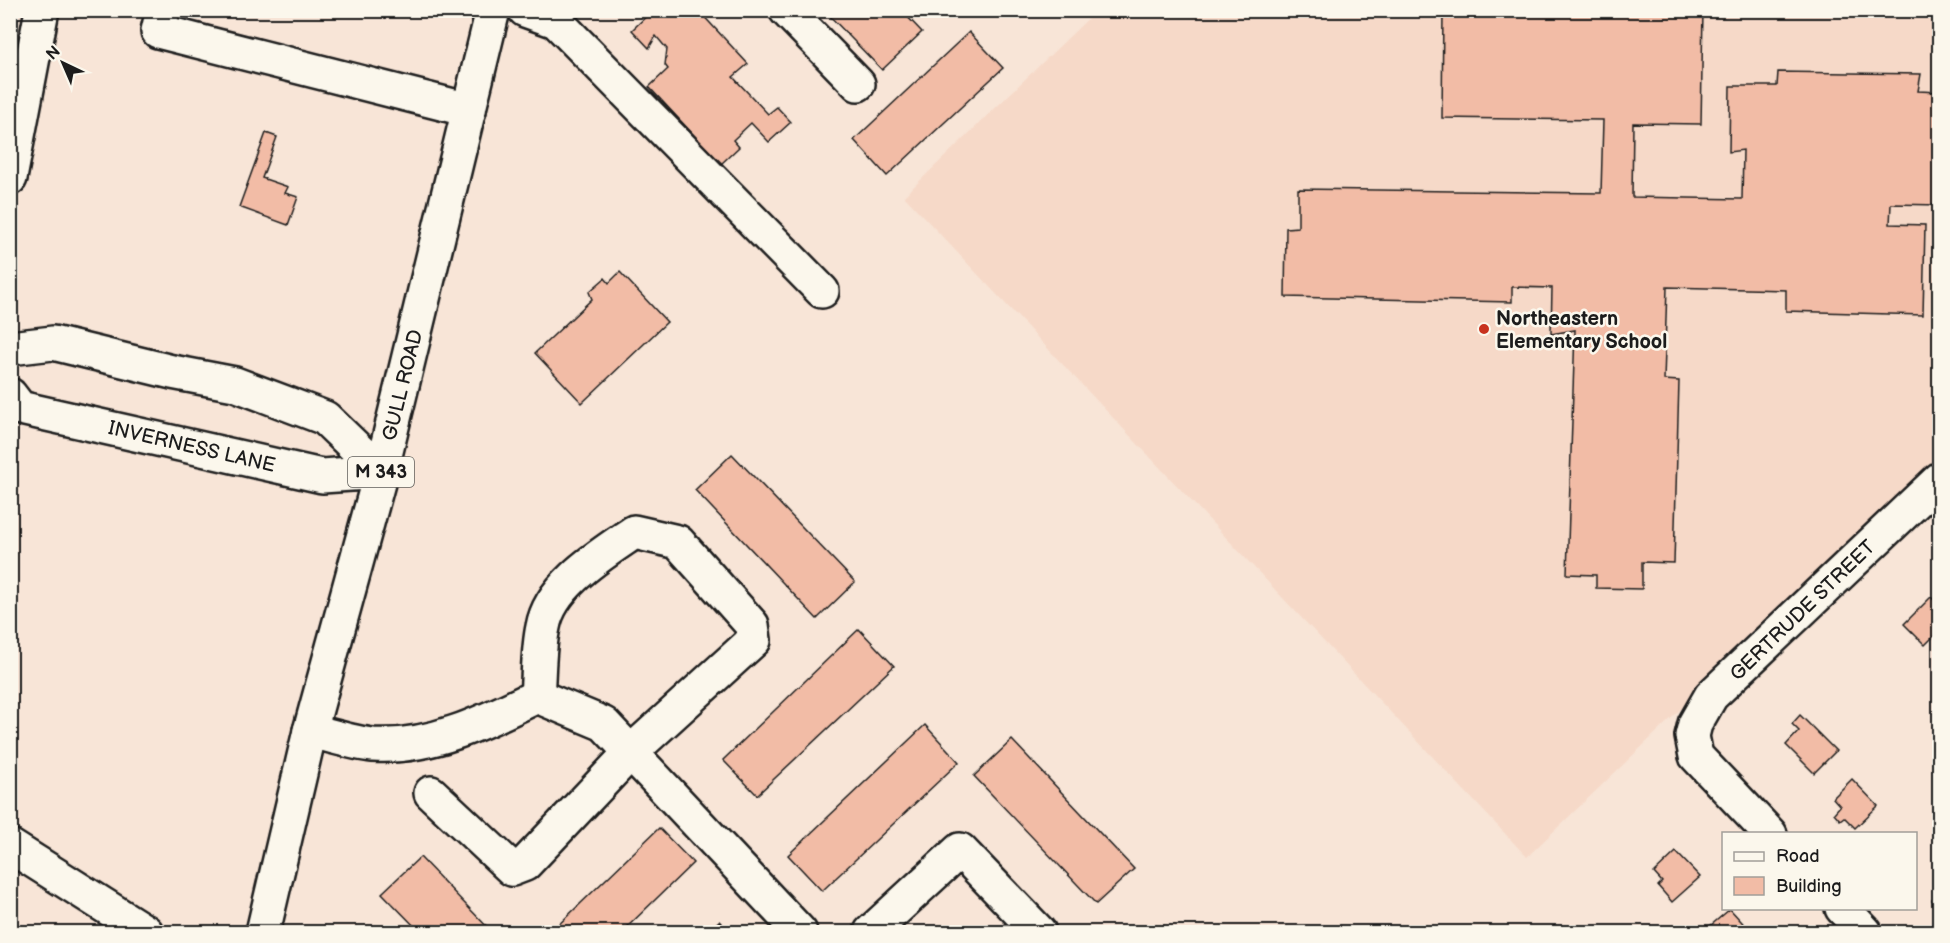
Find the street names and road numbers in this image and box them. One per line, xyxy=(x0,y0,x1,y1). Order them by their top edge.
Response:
street label: GULL ROAD xyxy=(378,327,428,443)
street label: INVERNESS LANE xyxy=(106,416,278,478)
road number: M 343 xyxy=(348,457,414,487)
street label: GERTRUDE STREET xyxy=(1725,535,1880,686)

